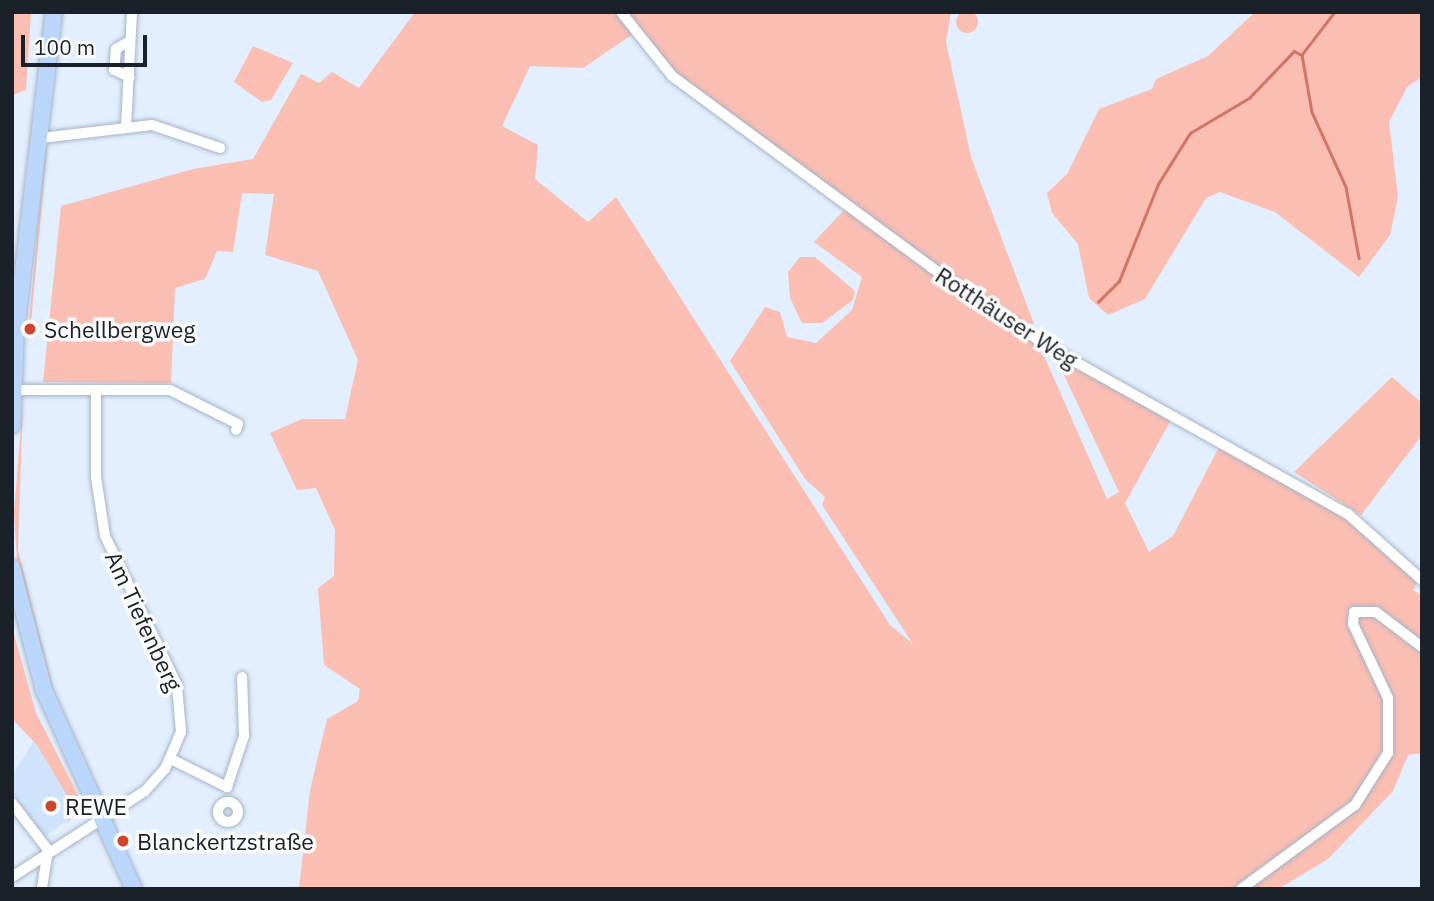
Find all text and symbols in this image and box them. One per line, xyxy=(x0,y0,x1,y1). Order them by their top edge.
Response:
scale bar xyxy=(24,21,150,65)
text: 100 m xyxy=(34,33,95,61)
street label: Rotthäuser Weg xyxy=(931,261,1083,373)
place label: Schellbergweg xyxy=(44,315,195,343)
marker: Schellbergweg xyxy=(22,321,38,337)
street label: Am Tiefenberg xyxy=(100,547,188,695)
place label: REWE xyxy=(65,792,127,820)
marker: REWE xyxy=(43,798,59,814)
place label: Blanckertzstraße xyxy=(137,827,314,855)
marker: Blanckertzstraße xyxy=(115,833,131,849)

